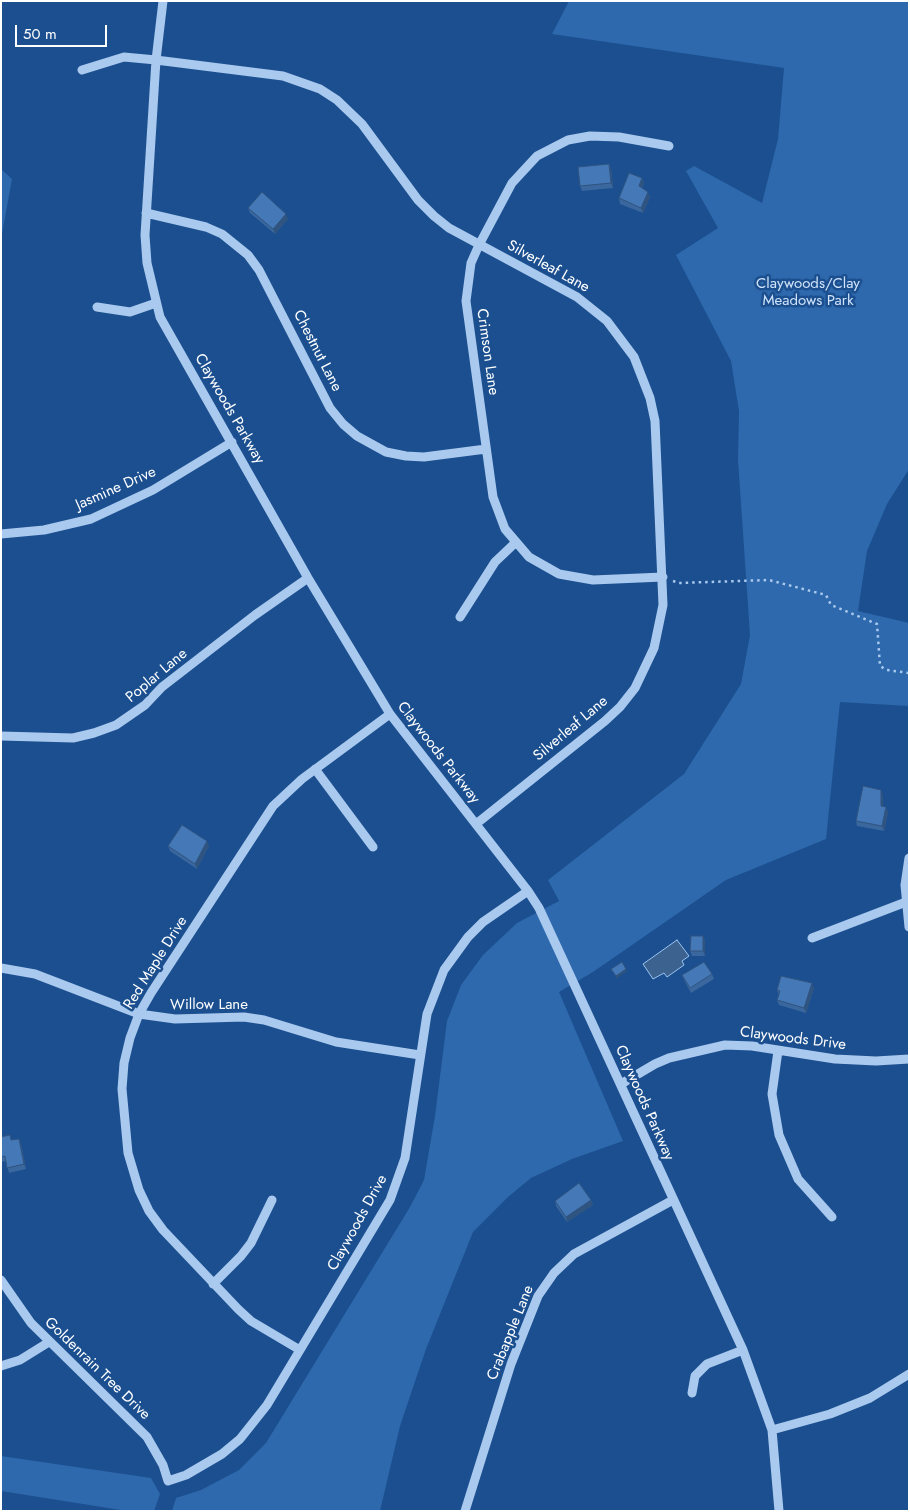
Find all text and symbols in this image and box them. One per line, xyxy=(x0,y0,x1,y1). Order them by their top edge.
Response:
scale bar xyxy=(18,15,110,47)
text: 50 m xyxy=(23,23,57,45)
street label: Silverleaf Lane xyxy=(504,237,592,297)
park label: Claywoods/Clay Meadows Park xyxy=(756,275,860,310)
street label: Chestnut Lane xyxy=(289,307,345,395)
street label: Crimson Lane xyxy=(472,308,502,396)
street label: Claywoods Parkway xyxy=(190,351,268,467)
street label: Jasmine Drive xyxy=(73,463,159,515)
street label: Poplar Lane xyxy=(123,645,191,707)
street label: Silverleaf Lane xyxy=(530,693,612,765)
street label: Claywoods Parkway xyxy=(393,698,483,808)
street label: Red Maple Drive xyxy=(120,913,192,1013)
street label: Willow Lane xyxy=(170,996,248,1014)
street label: Claywoods Drive xyxy=(739,1024,847,1054)
street label: Claywoods Parkway xyxy=(611,1043,677,1163)
street label: Claywoods Drive xyxy=(324,1172,392,1274)
street label: Crabapple Lane xyxy=(484,1283,538,1383)
street label: Goldenrain Tree Drive xyxy=(40,1314,154,1424)

